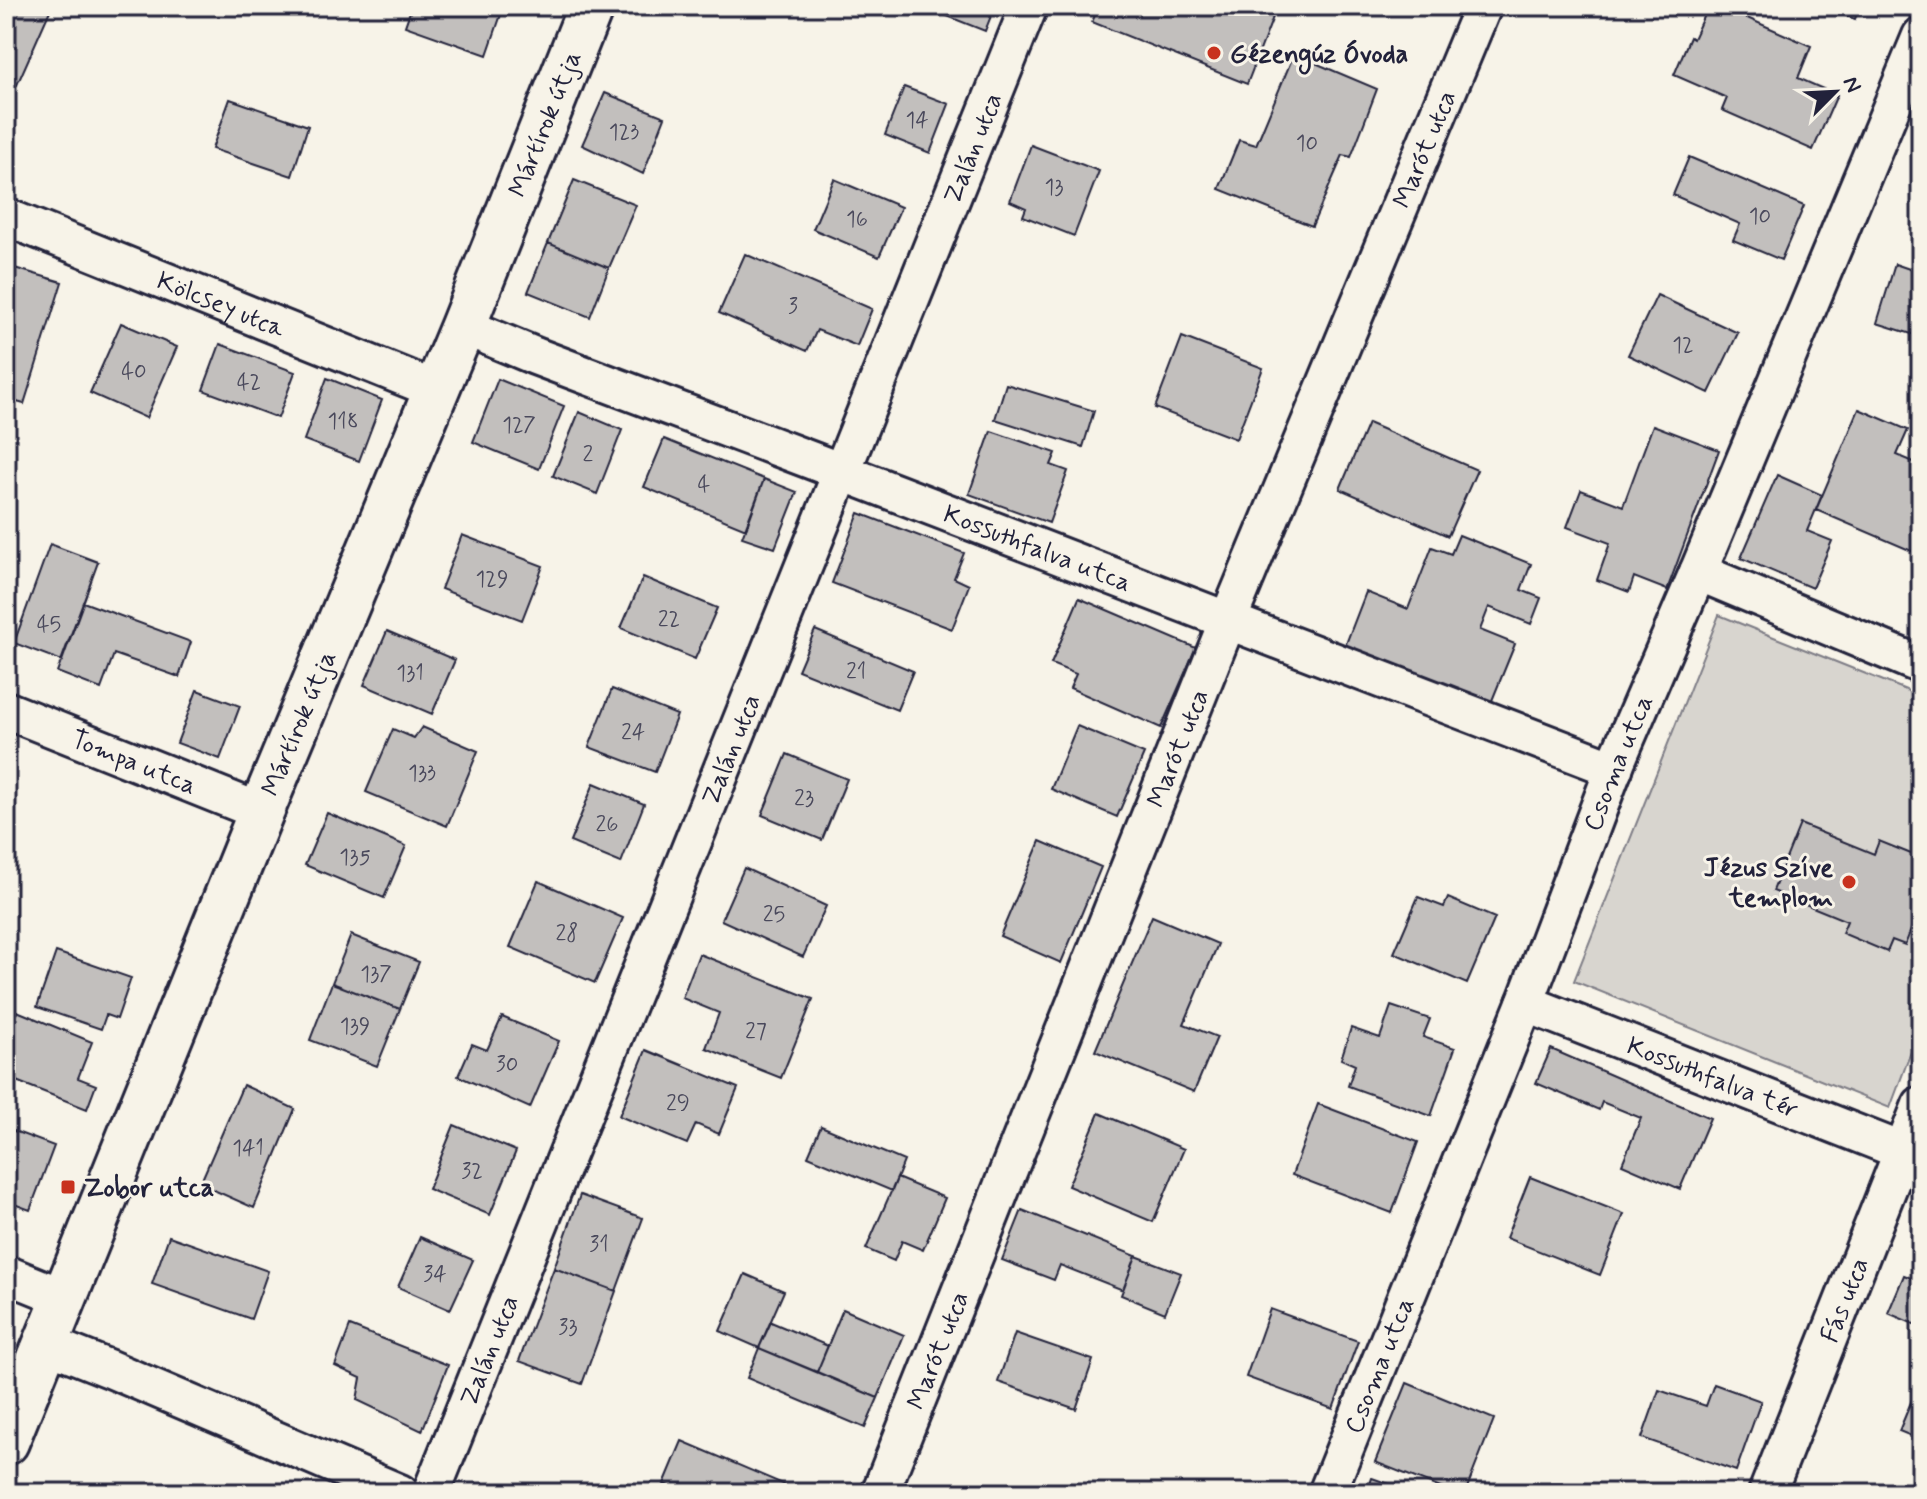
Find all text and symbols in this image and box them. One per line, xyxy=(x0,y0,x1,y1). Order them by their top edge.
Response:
place label: Gézengúz Óvoda xyxy=(1230,38,1408,75)
marker: Gézengúz Óvoda xyxy=(1205,44,1223,62)
street label: Mártírok útja xyxy=(501,46,590,202)
north arrow xyxy=(1795,52,1875,132)
text: N xyxy=(1836,72,1867,97)
street label: Marót utca xyxy=(1386,85,1465,214)
street label: Zalán utca xyxy=(936,88,1011,209)
house number: 14 xyxy=(905,107,929,135)
house number: 123 xyxy=(609,119,639,147)
house number: 10 xyxy=(1296,130,1318,158)
house number: 13 xyxy=(1044,174,1064,202)
house number: 10 xyxy=(1749,203,1771,231)
house number: 16 xyxy=(846,206,868,234)
street label: Kölcsey utca xyxy=(152,265,290,347)
house number: 3 xyxy=(788,293,798,321)
house number: 12 xyxy=(1672,332,1694,360)
house number: 40 xyxy=(121,358,147,386)
house number: 42 xyxy=(237,369,261,397)
house number: 118 xyxy=(327,408,359,436)
house number: 127 xyxy=(502,412,536,440)
house number: 2 xyxy=(583,441,594,469)
house number: 4 xyxy=(698,471,711,499)
street label: Kossuthfalva utca xyxy=(938,498,1136,601)
house number: 129 xyxy=(475,566,509,594)
house number: 22 xyxy=(658,606,680,634)
house number: 45 xyxy=(37,611,61,639)
street label: Mártírok útja xyxy=(254,646,345,802)
house number: 21 xyxy=(846,658,866,686)
house number: 131 xyxy=(396,660,424,688)
street label: Marót utca xyxy=(1140,685,1218,813)
street label: Zalán utca xyxy=(695,689,770,810)
street label: Csoma utca xyxy=(1577,690,1662,836)
house number: 24 xyxy=(621,719,645,747)
street label: Tompa utca xyxy=(66,723,201,803)
house number: 133 xyxy=(408,760,436,788)
house number: 23 xyxy=(794,785,814,813)
house number: 26 xyxy=(596,811,618,839)
house number: 135 xyxy=(339,844,371,872)
place label: Jézus Szíve templom xyxy=(1704,852,1833,916)
marker: Jézus Szíve templom xyxy=(1840,873,1858,891)
house number: 25 xyxy=(763,901,785,929)
house number: 28 xyxy=(556,920,578,948)
house number: 137 xyxy=(360,961,392,989)
house number: 139 xyxy=(340,1013,370,1041)
house number: 27 xyxy=(745,1018,767,1046)
street label: Kossuthfalva tér xyxy=(1621,1030,1803,1128)
house number: 30 xyxy=(496,1051,518,1079)
house number: 29 xyxy=(666,1090,690,1118)
house number: 141 xyxy=(232,1135,264,1163)
house number: 32 xyxy=(461,1158,483,1186)
place label: Zobor utca xyxy=(84,1172,214,1206)
marker: Zobor utca xyxy=(59,1178,77,1196)
house number: 31 xyxy=(589,1231,609,1259)
street label: Fás utca xyxy=(1813,1253,1878,1348)
house number: 34 xyxy=(423,1261,447,1289)
street label: Marót utca xyxy=(900,1286,978,1415)
street label: Zalán utca xyxy=(453,1290,528,1411)
street label: Csoma utca xyxy=(1338,1293,1423,1439)
house number: 33 xyxy=(558,1314,578,1342)

